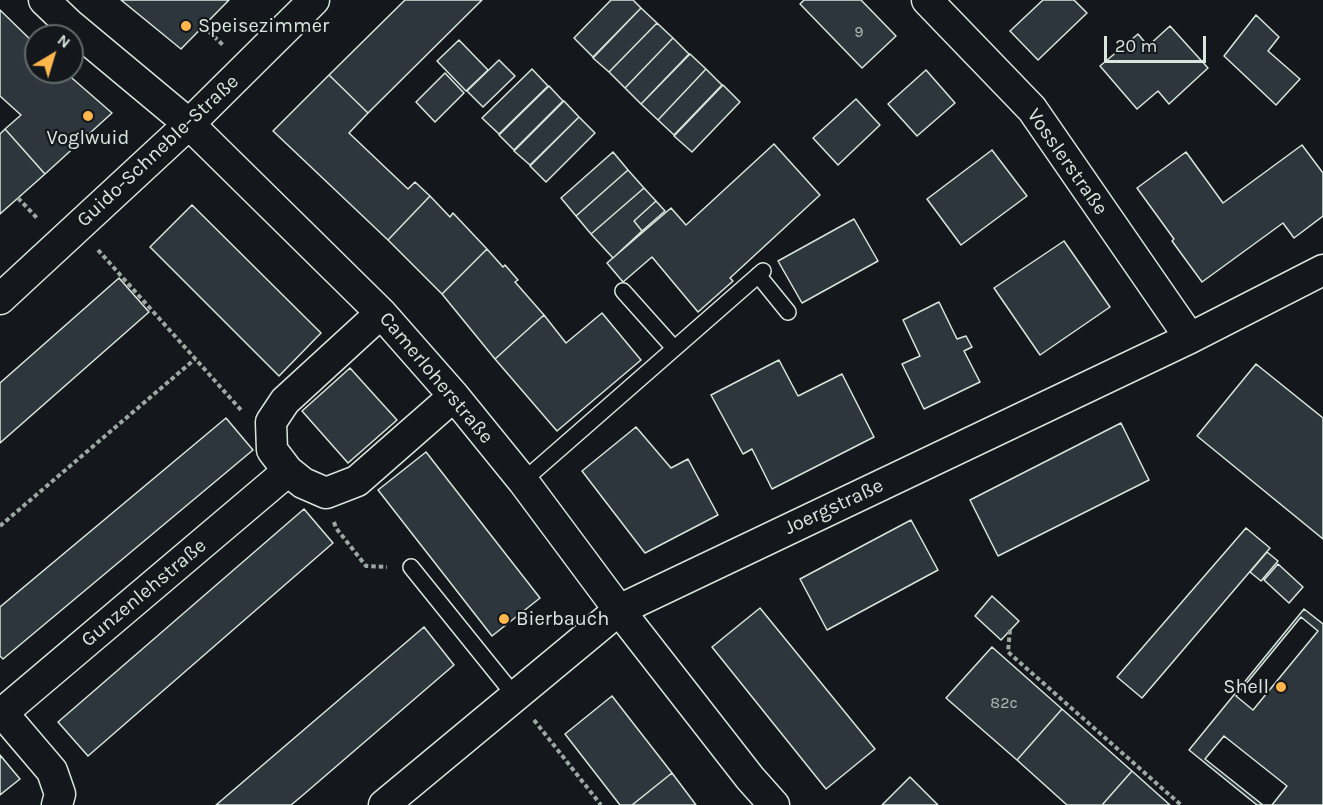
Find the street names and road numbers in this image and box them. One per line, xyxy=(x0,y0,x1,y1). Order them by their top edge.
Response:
street label: Guido-Schneble-Straße xyxy=(72,70,244,232)
street label: Vosslerstraße xyxy=(1021,104,1113,220)
street label: Camerloherstraße xyxy=(374,307,498,449)
street label: Joergstraße xyxy=(781,474,887,540)
street label: Gunzenlehstraße xyxy=(77,534,211,652)

